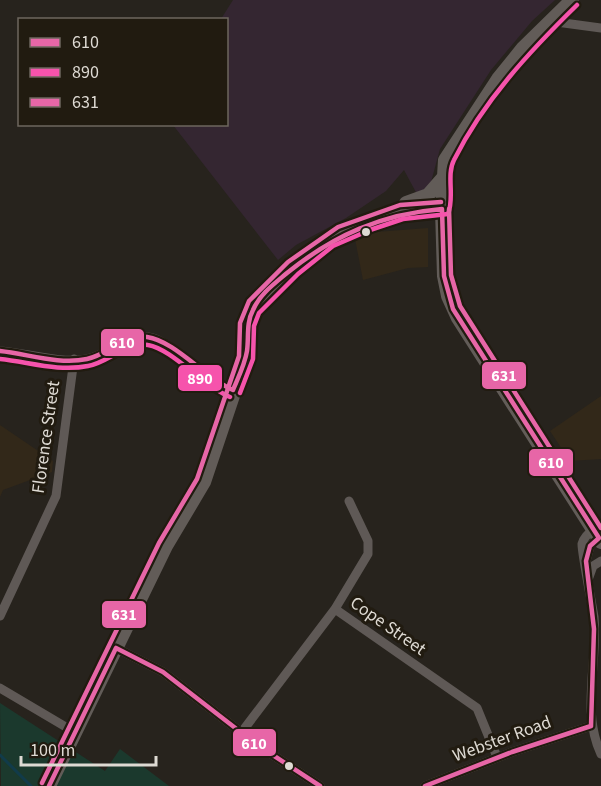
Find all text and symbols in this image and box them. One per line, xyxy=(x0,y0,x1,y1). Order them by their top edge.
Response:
legend xyxy=(18,18,228,126)
text: 610 xyxy=(72,30,99,55)
text: 890 xyxy=(72,60,99,85)
text: 631 xyxy=(72,90,99,115)
unlabelled marker xyxy=(360,226,372,238)
line badge: 610 xyxy=(100,328,145,357)
text: 610 xyxy=(109,332,135,354)
line badge: 631 xyxy=(481,361,527,390)
line badge: 890 xyxy=(177,364,223,392)
text: 631 xyxy=(491,365,517,387)
text: 890 xyxy=(187,368,213,390)
street label: Florence Street xyxy=(26,379,66,495)
line badge: 610 xyxy=(528,448,574,477)
text: 610 xyxy=(538,452,564,474)
street label: Cope Street xyxy=(345,591,431,661)
line badge: 631 xyxy=(101,600,147,629)
text: 631 xyxy=(111,604,137,626)
street label: Webster Road xyxy=(449,710,555,768)
line badge: 610 xyxy=(232,728,277,757)
scale bar xyxy=(21,729,156,767)
text: 610 xyxy=(241,733,267,755)
text: 100 m xyxy=(30,738,75,763)
unlabelled marker xyxy=(283,760,295,772)

